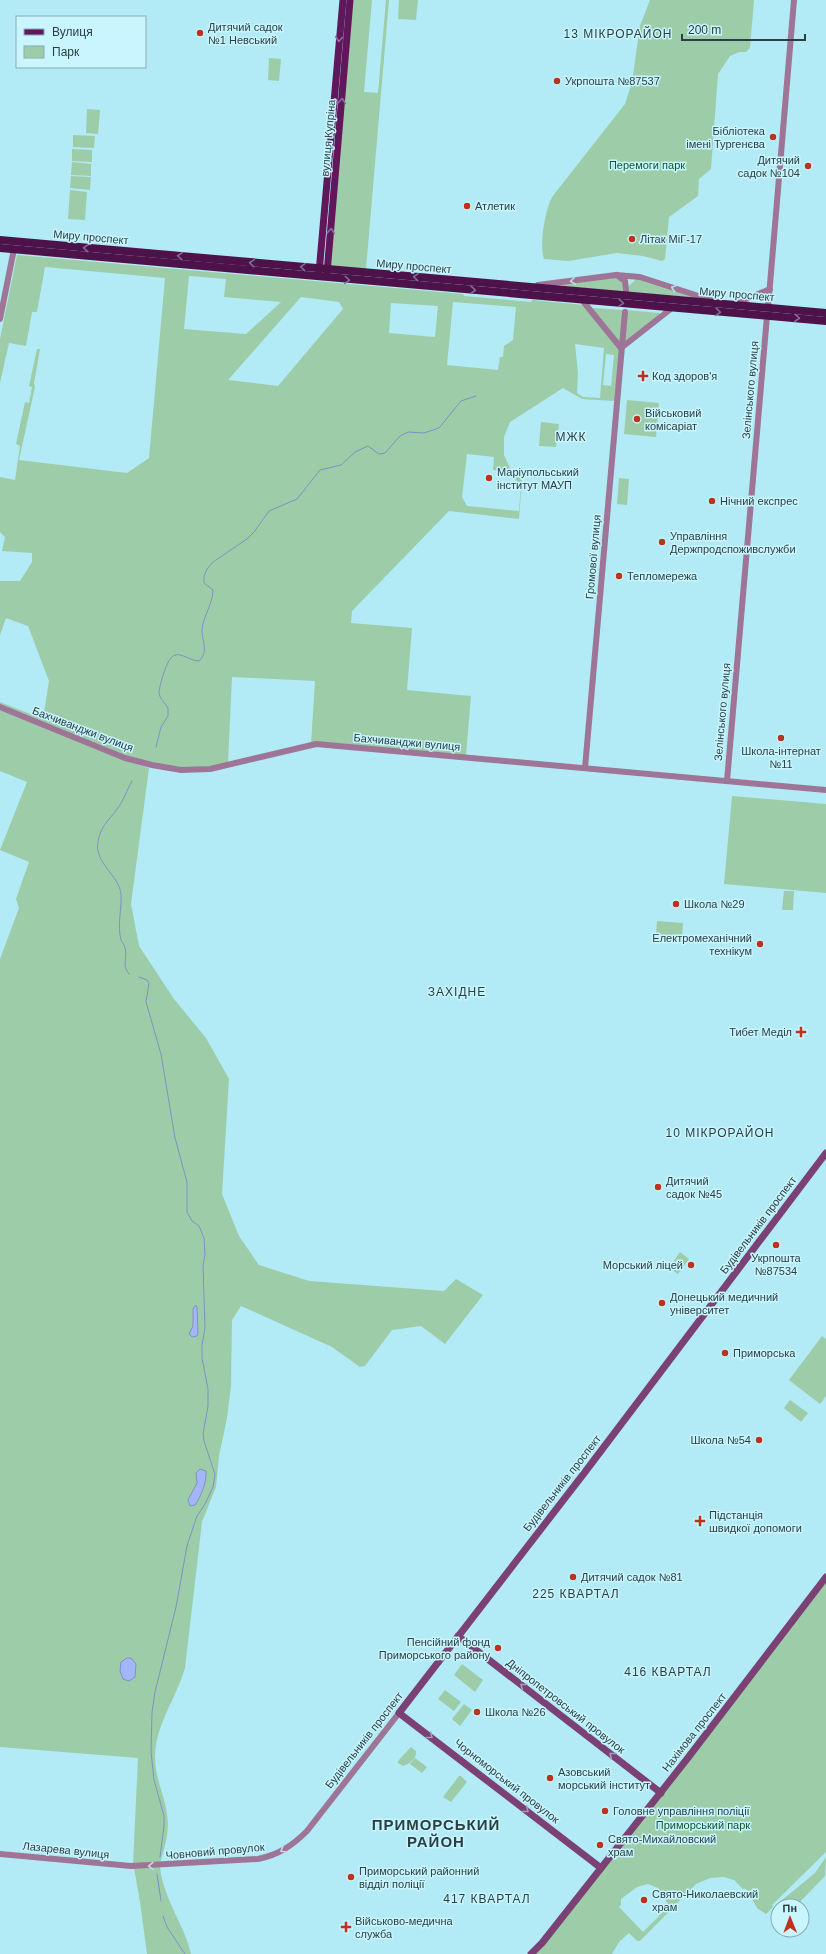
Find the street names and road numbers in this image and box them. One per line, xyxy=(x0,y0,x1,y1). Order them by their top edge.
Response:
street label: вулиця Купріна xyxy=(319,98,337,177)
street label: Миру проспект xyxy=(53,228,129,246)
street label: Миру проспект xyxy=(376,257,452,275)
street label: Миру проспект xyxy=(699,285,775,303)
street label: Зелінського вулиця xyxy=(740,341,760,439)
street label: Громової вулиця xyxy=(583,514,603,600)
street label: Зелінського вулиця xyxy=(712,663,732,761)
street label: Бахчиванджи вулиця xyxy=(31,704,135,754)
street label: Бахчиванджи вулиця xyxy=(353,731,461,753)
street label: Будівельників проспект xyxy=(717,1174,799,1276)
street label: Будівельників проспект xyxy=(521,1433,603,1533)
street label: Дніпропетровський провулок xyxy=(504,1656,628,1756)
street label: Будівельників проспект xyxy=(323,1690,405,1790)
street label: Нахімова проспект xyxy=(660,1690,728,1774)
street label: Чорноморський провулок xyxy=(452,1736,562,1826)
street label: Лазарева вулиця xyxy=(22,1839,110,1861)
street label: Човновий провулок xyxy=(165,1841,265,1861)

